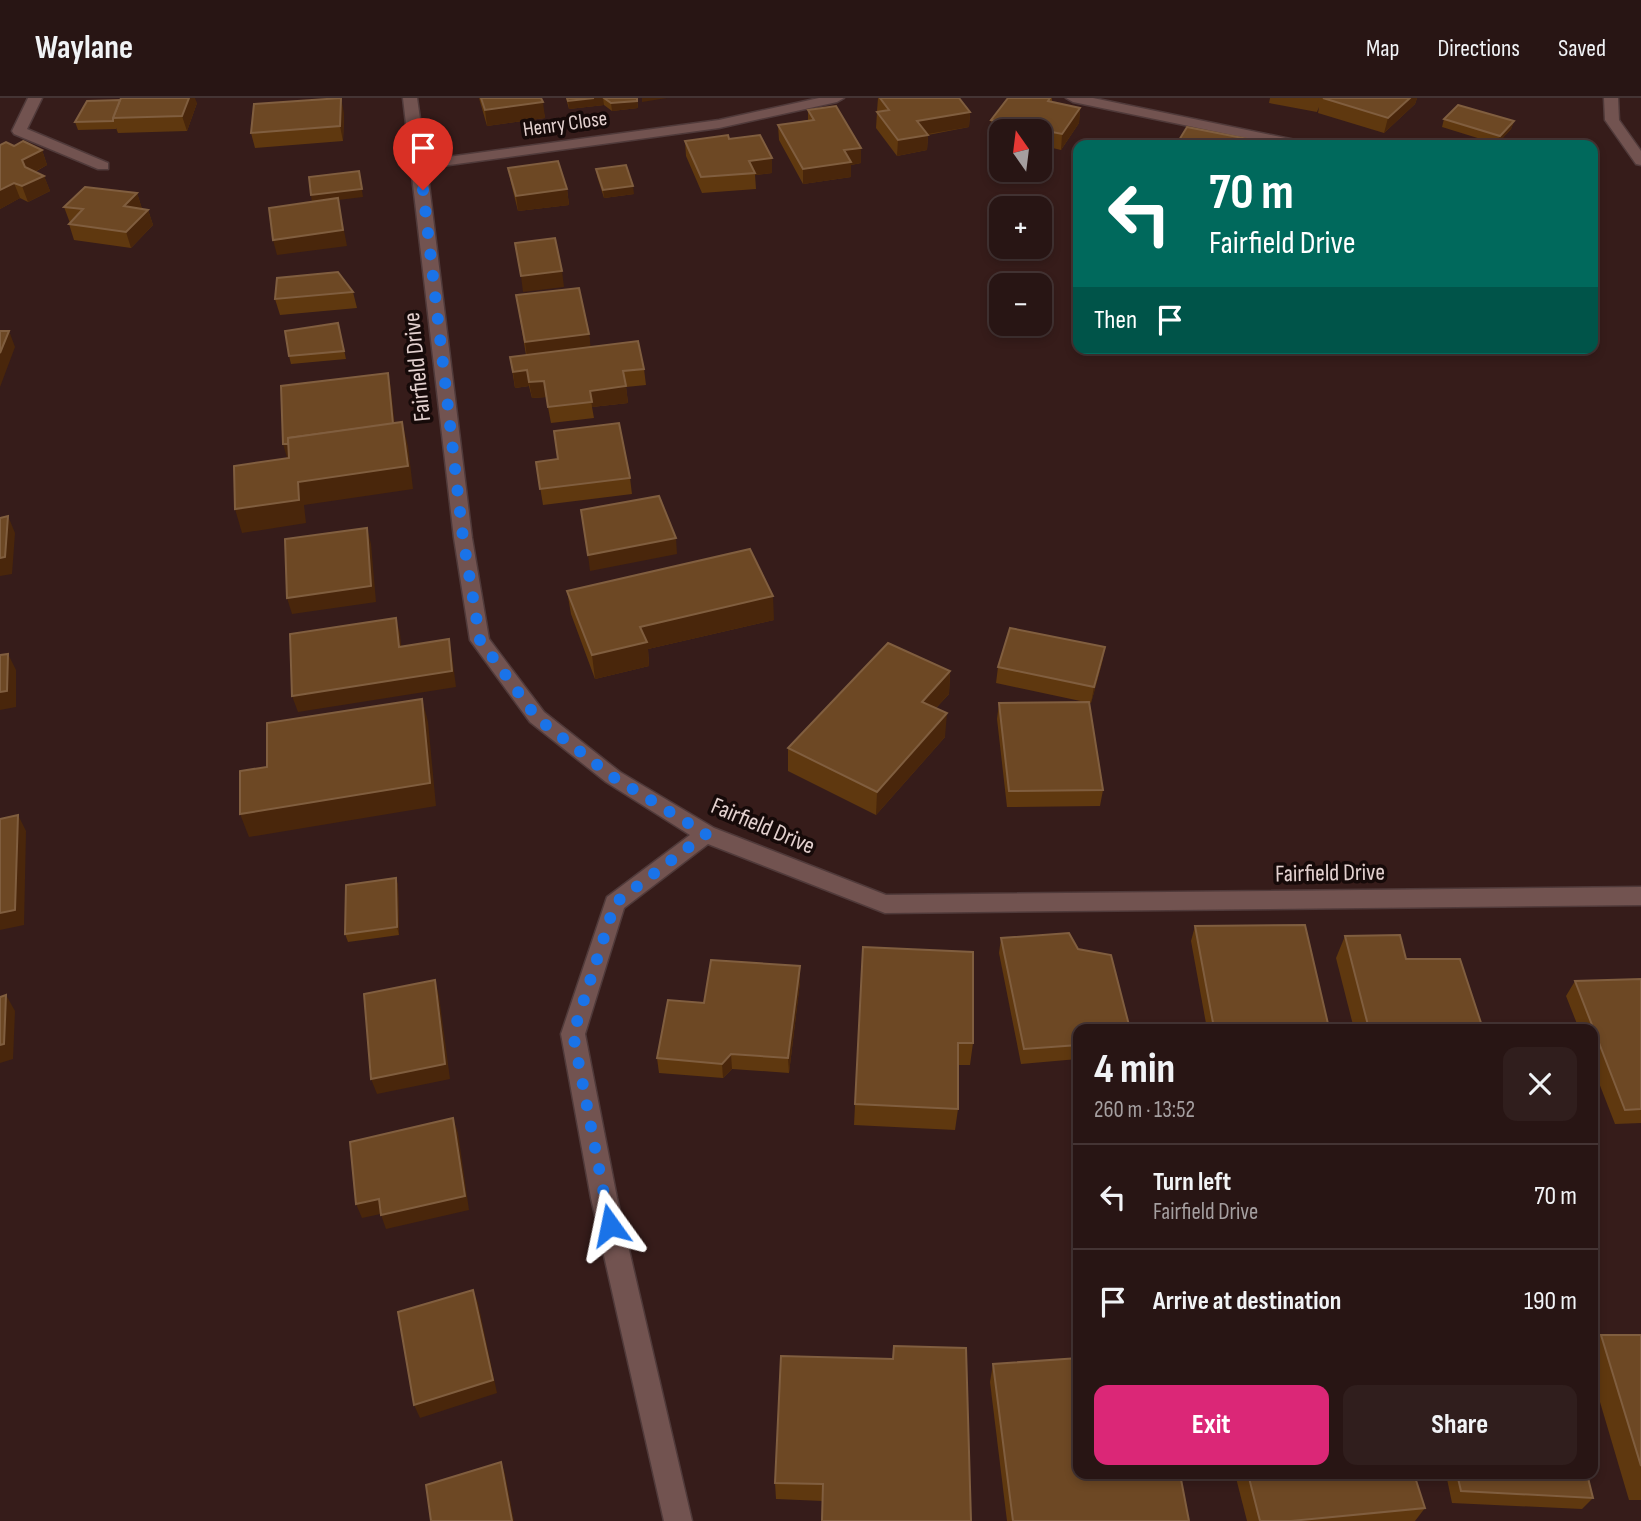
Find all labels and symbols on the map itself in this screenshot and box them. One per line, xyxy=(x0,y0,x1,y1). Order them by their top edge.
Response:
street label: Henry Close xyxy=(521,106,609,142)
pin xyxy=(393,118,453,190)
north arrow xyxy=(989,119,1052,182)
street label: Fairfield Drive xyxy=(397,311,437,423)
street label: Fairfield Drive xyxy=(707,791,819,861)
street label: Fairfield Drive xyxy=(1275,858,1385,888)
position arrow xyxy=(573,1188,647,1262)

